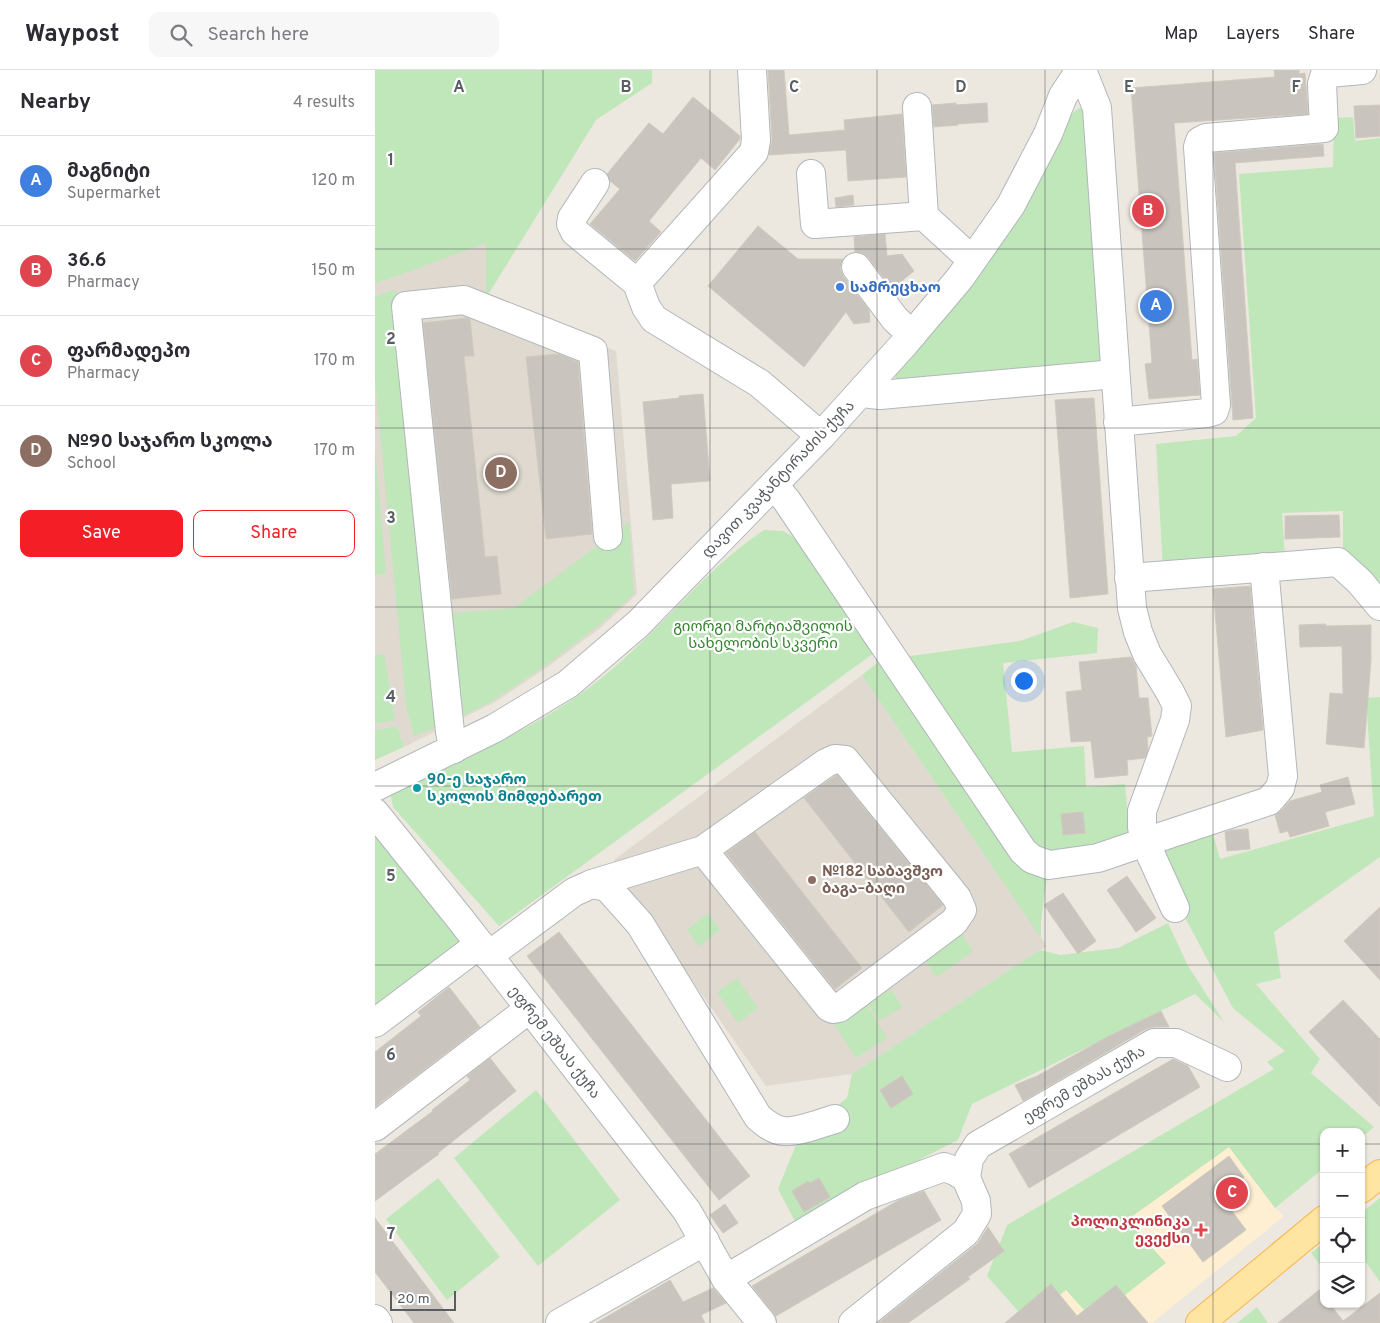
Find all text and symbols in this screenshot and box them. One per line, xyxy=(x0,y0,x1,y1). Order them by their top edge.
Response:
search box xyxy=(149,12,499,57)
text: Waypost xyxy=(25,20,119,50)
icon: search xyxy=(167,21,195,49)
text: Search here xyxy=(207,23,309,47)
text: Map xyxy=(1164,23,1198,46)
text: Layers xyxy=(1226,23,1280,46)
text: Share xyxy=(1308,23,1355,46)
text: A xyxy=(453,78,465,98)
text: B xyxy=(620,78,632,98)
text: C xyxy=(789,78,799,98)
text: D xyxy=(955,78,967,98)
text: E xyxy=(1124,78,1134,98)
text: F xyxy=(1291,78,1301,98)
text: Nearby xyxy=(20,89,91,116)
text: 4 results xyxy=(293,93,355,113)
text: 1 xyxy=(388,151,394,171)
text: მაგნიტი xyxy=(67,160,150,184)
text: A xyxy=(30,171,42,191)
text: 120 m xyxy=(312,171,355,191)
text: Supermarket xyxy=(67,184,161,204)
pin: B xyxy=(1132,192,1164,230)
text: 36.6 xyxy=(67,249,106,273)
text: B xyxy=(30,261,42,281)
text: 150 m xyxy=(312,261,355,281)
text: Pharmacy xyxy=(67,273,140,293)
place label: სამრეცხაო xyxy=(850,279,941,298)
marker: სამრეცხაო xyxy=(834,281,846,293)
pin: A xyxy=(1140,287,1172,325)
text: 2 xyxy=(386,330,396,350)
text: ფარმადეპო xyxy=(67,340,190,364)
text: C xyxy=(31,351,41,371)
text: 170 m xyxy=(314,351,355,371)
text: Pharmacy xyxy=(67,364,140,384)
street label: დავით კვაჭანტირაძის ქუჩა xyxy=(699,397,859,563)
text: №90 საჯარო სკოლა xyxy=(67,430,273,454)
text: D xyxy=(30,441,42,461)
text: 170 m xyxy=(314,441,355,461)
text: School xyxy=(67,454,116,474)
pin: D xyxy=(485,454,517,492)
text: 3 xyxy=(386,509,396,529)
button: Save xyxy=(20,510,183,557)
button: Share xyxy=(193,510,355,557)
park label: გიორგი მარტიაშვილის სახელობის სკვერი xyxy=(673,618,853,654)
your location xyxy=(1011,668,1037,694)
text: 4 xyxy=(386,688,396,708)
place label: 90-ე საჯარო სკოლის მიმდებარეთ xyxy=(427,771,602,807)
marker: 90-ე საჯარო სკოლის მიმდებარეთ xyxy=(411,782,423,794)
place label: №182 საბავშვო ბაგა–ბაღი xyxy=(822,863,943,899)
text: 5 xyxy=(386,867,396,887)
marker: №182 საბავშვო ბაგა–ბაღი xyxy=(806,874,818,886)
street label: ეფრემ ეშბას ქუჩა xyxy=(504,983,604,1103)
street label: ეფრემ ეშბას ქუჩა xyxy=(1020,1043,1149,1128)
text: 6 xyxy=(386,1046,396,1066)
map controls xyxy=(1320,1128,1365,1308)
button: + xyxy=(1320,1128,1365,1173)
button: − xyxy=(1320,1173,1365,1218)
pin: C xyxy=(1216,1174,1248,1212)
place label: პოლიკლინიკა ევექსი xyxy=(1071,1213,1190,1249)
button: locate xyxy=(1320,1218,1365,1263)
marker: პოლიკლინიკა ევექსი xyxy=(1194,1223,1208,1237)
text: 7 xyxy=(387,1225,395,1245)
button: layers xyxy=(1320,1263,1365,1308)
scale bar xyxy=(390,1288,456,1311)
text: 20 m xyxy=(397,1291,430,1308)

